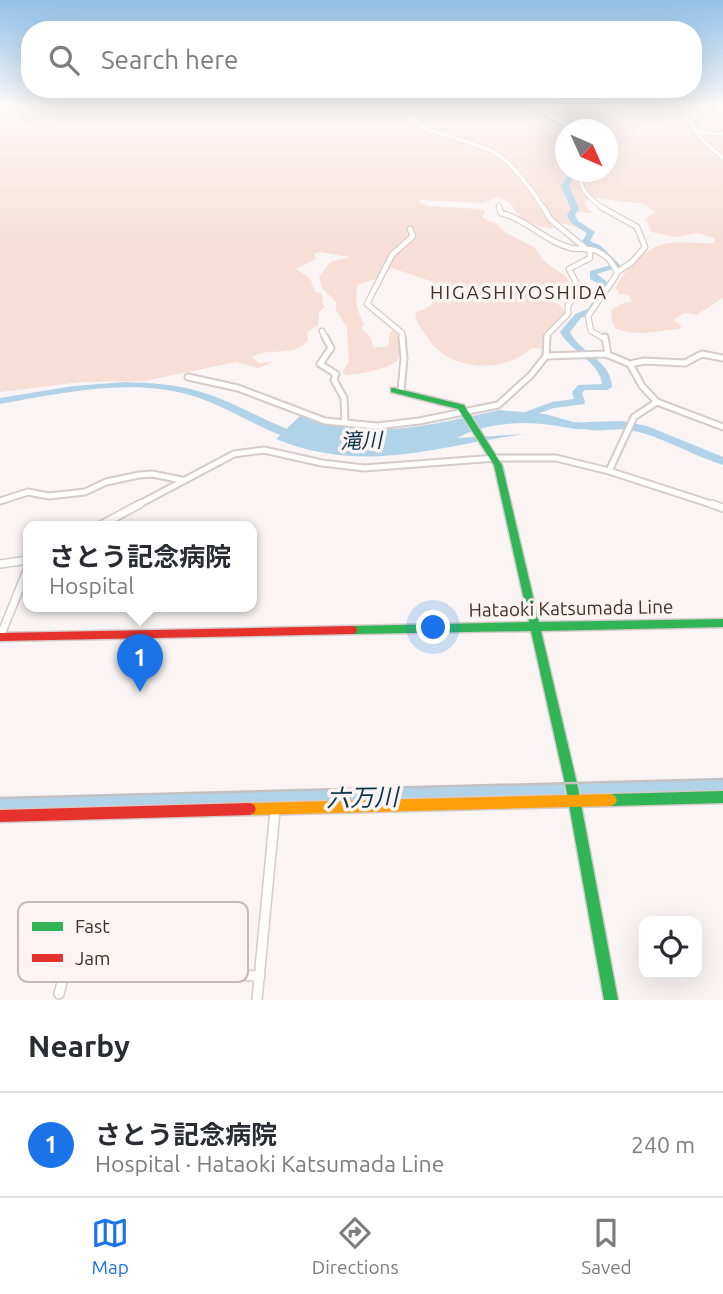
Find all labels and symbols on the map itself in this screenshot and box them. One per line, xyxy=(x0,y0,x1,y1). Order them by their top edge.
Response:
north arrow xyxy=(555,119,618,182)
district label: HIGASHIYOSHIDA xyxy=(430,281,608,303)
water label: 滝川 xyxy=(340,427,384,453)
street label: Hataoki Katsumada Line xyxy=(468,595,674,621)
your location xyxy=(416,610,450,644)
pin: 1 xyxy=(117,634,163,692)
water label: 六万川 xyxy=(326,783,401,812)
legend xyxy=(18,902,248,982)
text: Fast xyxy=(75,915,110,937)
text: Jam xyxy=(75,947,111,969)

